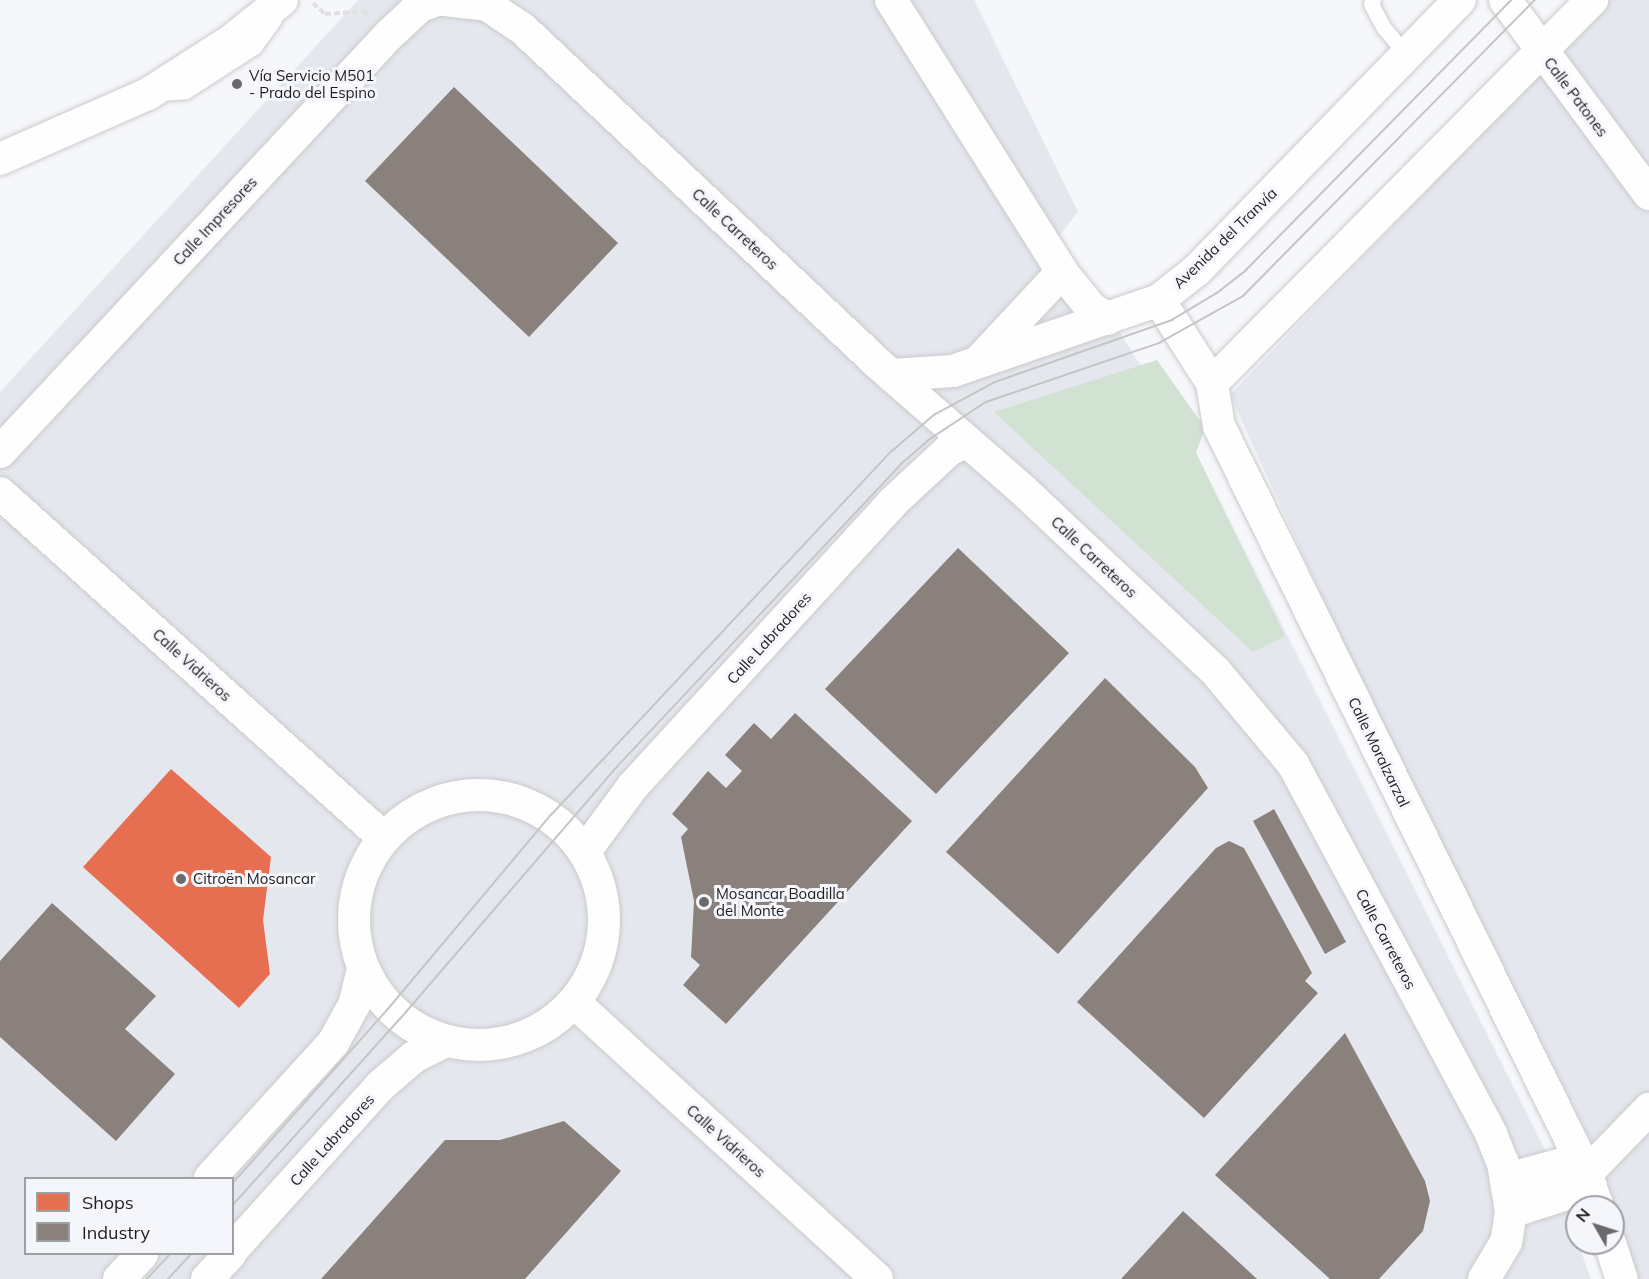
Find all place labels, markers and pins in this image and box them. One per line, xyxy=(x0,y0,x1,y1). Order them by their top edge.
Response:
place label: Vía Servicio M501 - Prado del Espino xyxy=(249,66,376,101)
marker: Vía Servicio M501 - Prado del Espino xyxy=(230,77,244,91)
place label: Citroën Mosancar xyxy=(193,870,315,888)
marker: Citroën Mosancar xyxy=(174,872,188,886)
place label: Mosancar Boadilla del Monte xyxy=(716,884,845,919)
marker: Mosancar Boadilla del Monte xyxy=(697,895,711,909)

